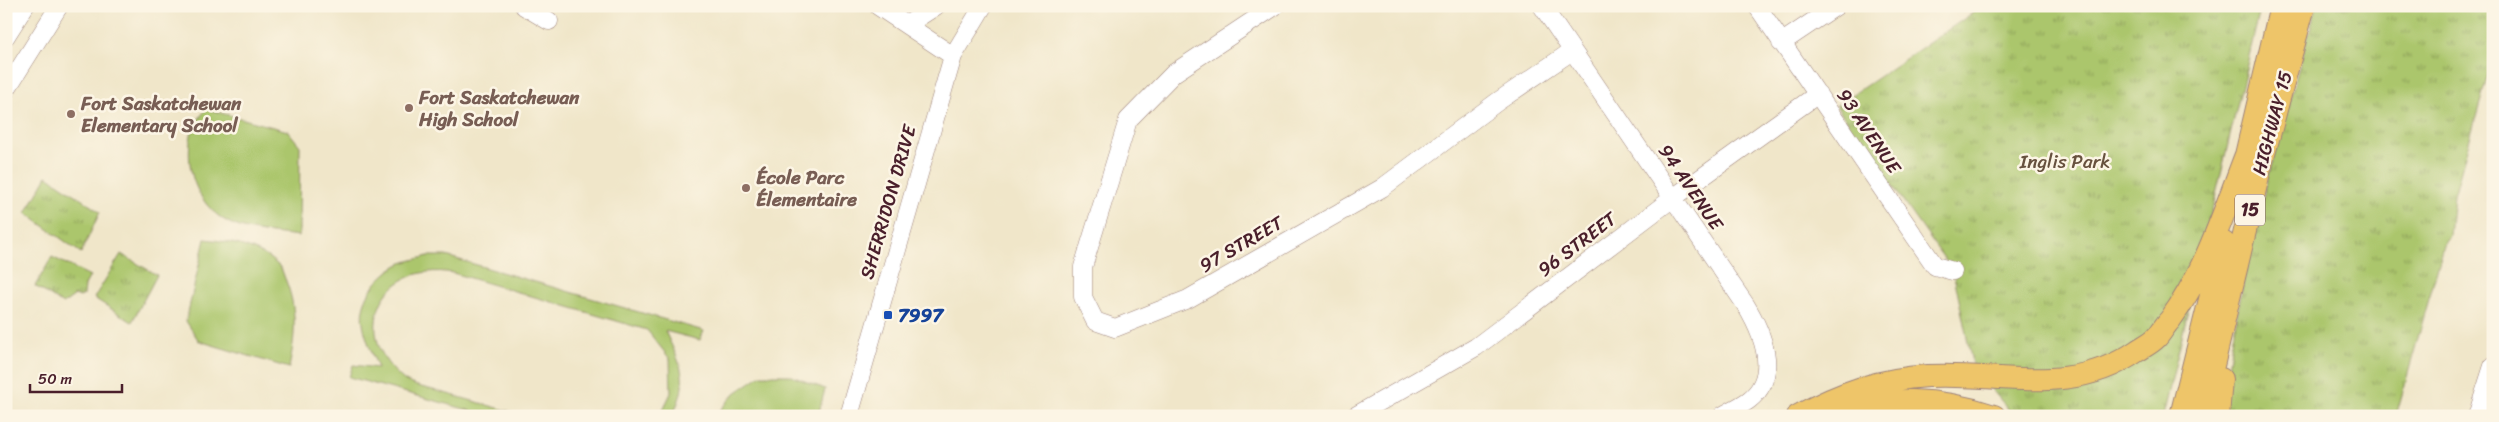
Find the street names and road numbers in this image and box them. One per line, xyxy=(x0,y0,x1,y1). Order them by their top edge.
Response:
street label: HIGHWAY 15 xyxy=(2242,67,2302,179)
street label: 93 AVENUE xyxy=(1828,81,1911,182)
street label: SHERRIDON DRIVE xyxy=(850,120,926,283)
street label: 94 AVENUE xyxy=(1650,137,1733,238)
road number: 15 xyxy=(2235,194,2265,226)
street label: 96 STREET xyxy=(1530,202,1625,285)
street label: 97 STREET xyxy=(1193,206,1291,281)

